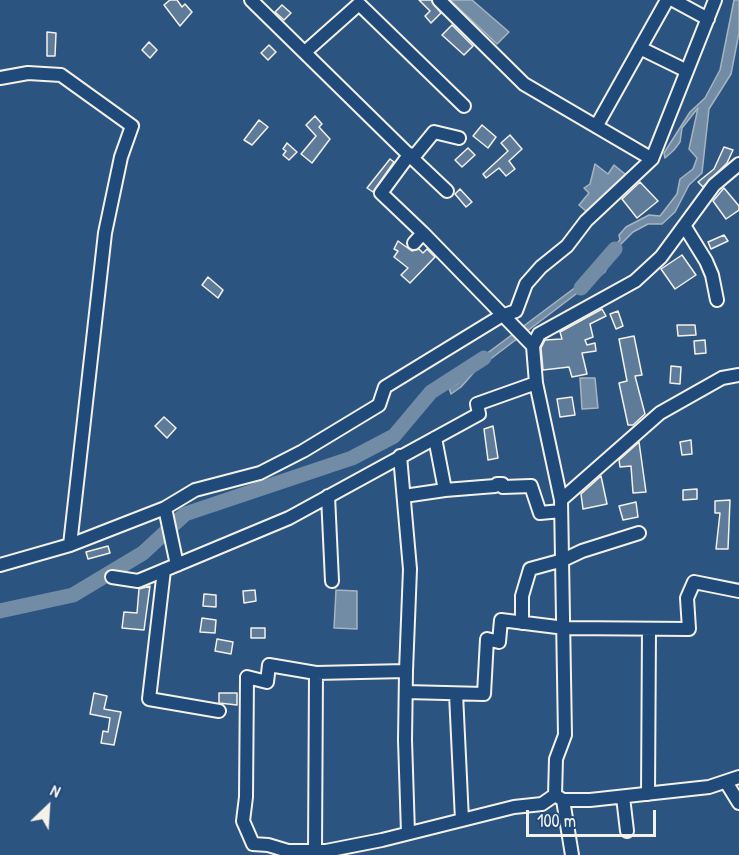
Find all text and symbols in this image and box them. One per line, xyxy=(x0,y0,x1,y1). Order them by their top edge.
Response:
north arrow xyxy=(18,777,78,837)
text: N xyxy=(47,779,64,802)
scale bar xyxy=(529,798,660,836)
text: 100 m xyxy=(537,808,576,833)

